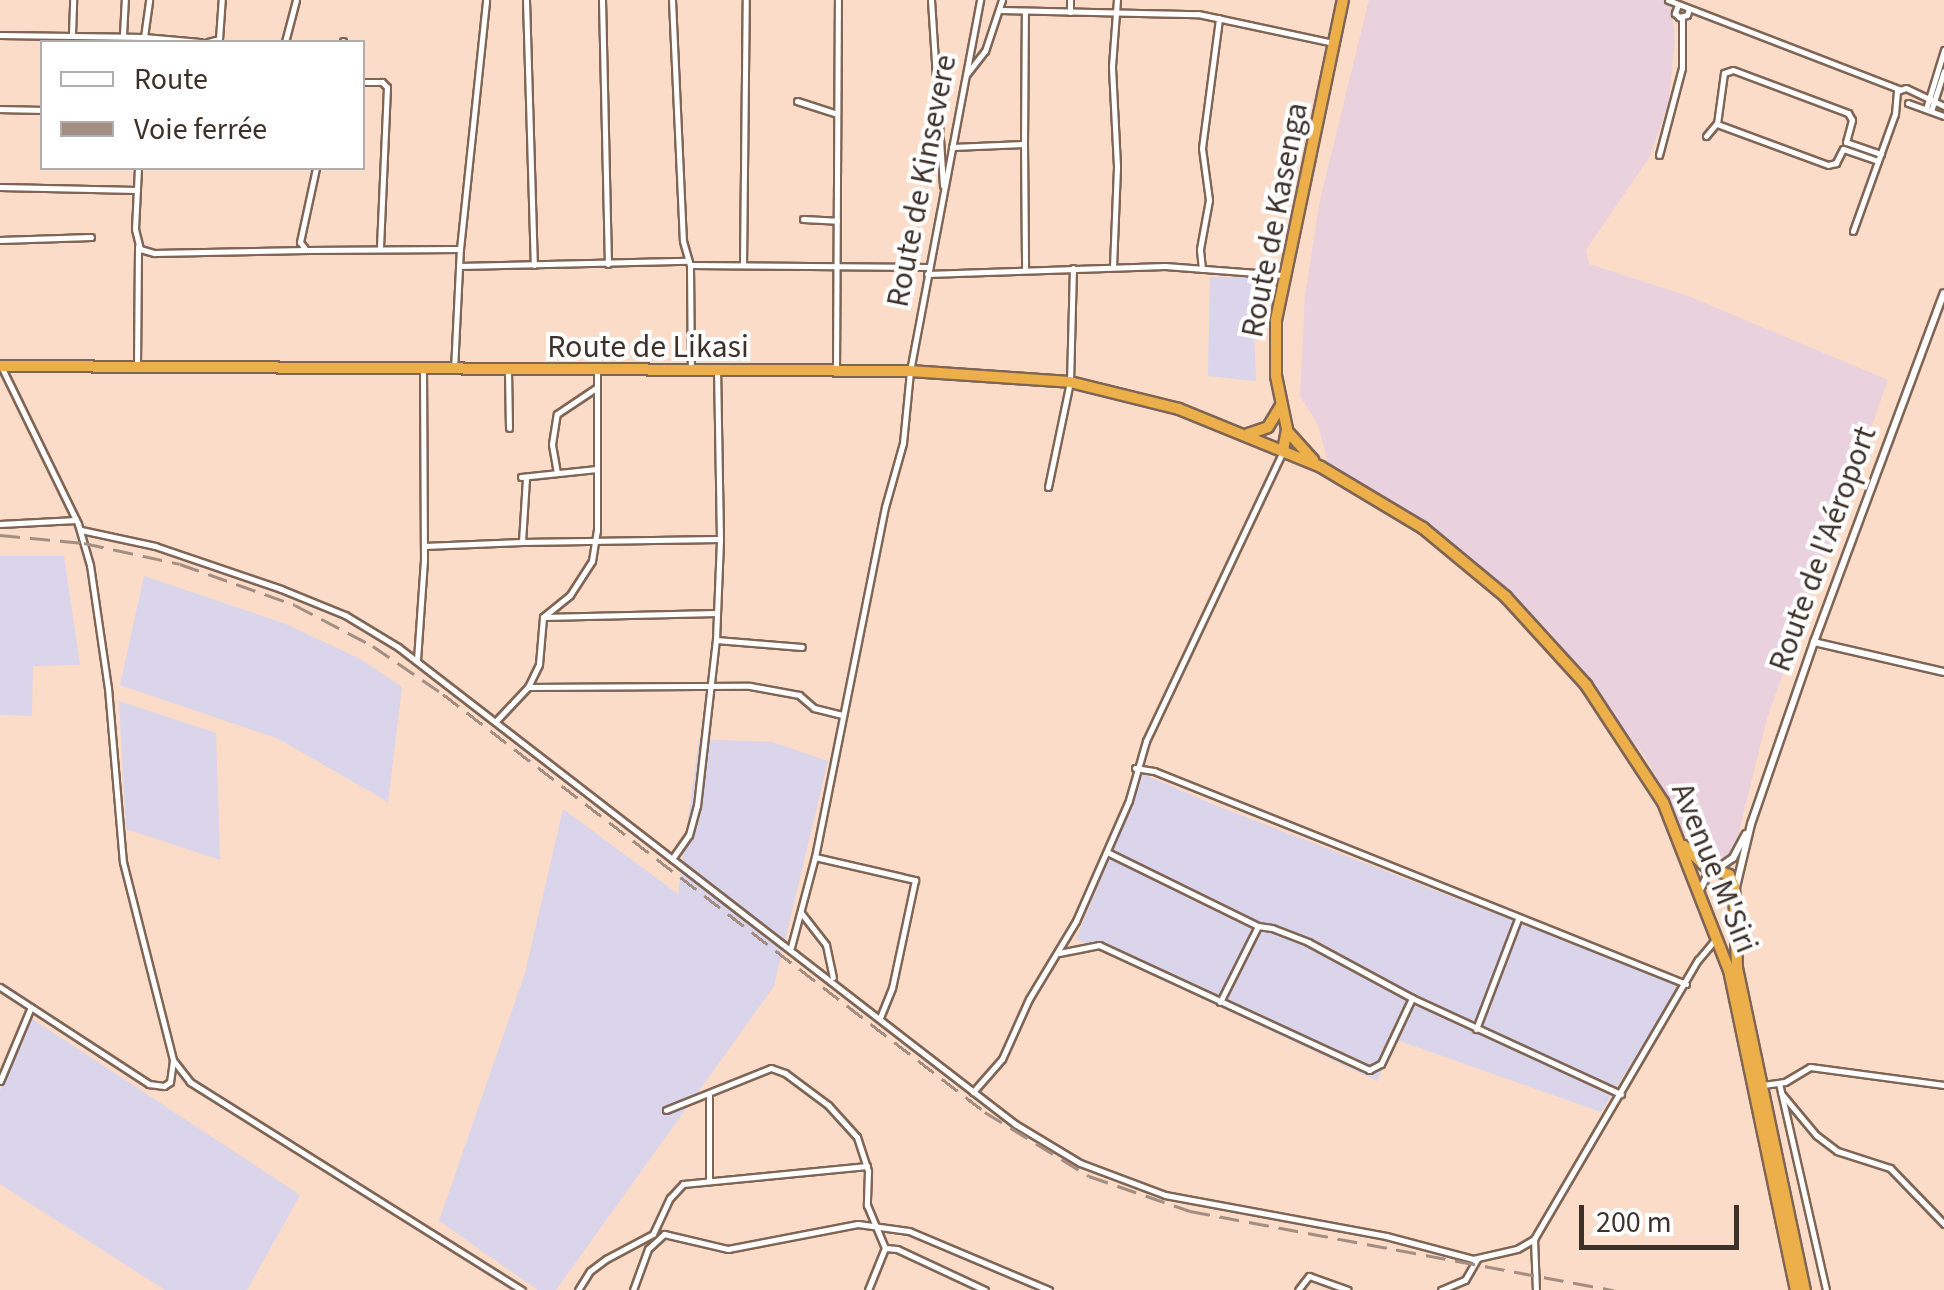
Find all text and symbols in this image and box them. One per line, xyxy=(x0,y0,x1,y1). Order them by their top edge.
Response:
legend xyxy=(40,40,365,170)
street label: Route de Kinsevere xyxy=(879,52,965,310)
text: Route xyxy=(134,58,208,101)
street label: Route de Kasenga xyxy=(1233,99,1317,341)
text: Voie ferrée xyxy=(134,108,267,151)
street label: Route de Likasi xyxy=(547,328,749,366)
street label: Route de l'Aéroport xyxy=(1761,421,1885,677)
street label: Avenue M'Siri xyxy=(1663,777,1765,959)
scale bar xyxy=(1584,1185,1744,1247)
text: 200 m xyxy=(1596,1201,1672,1244)

